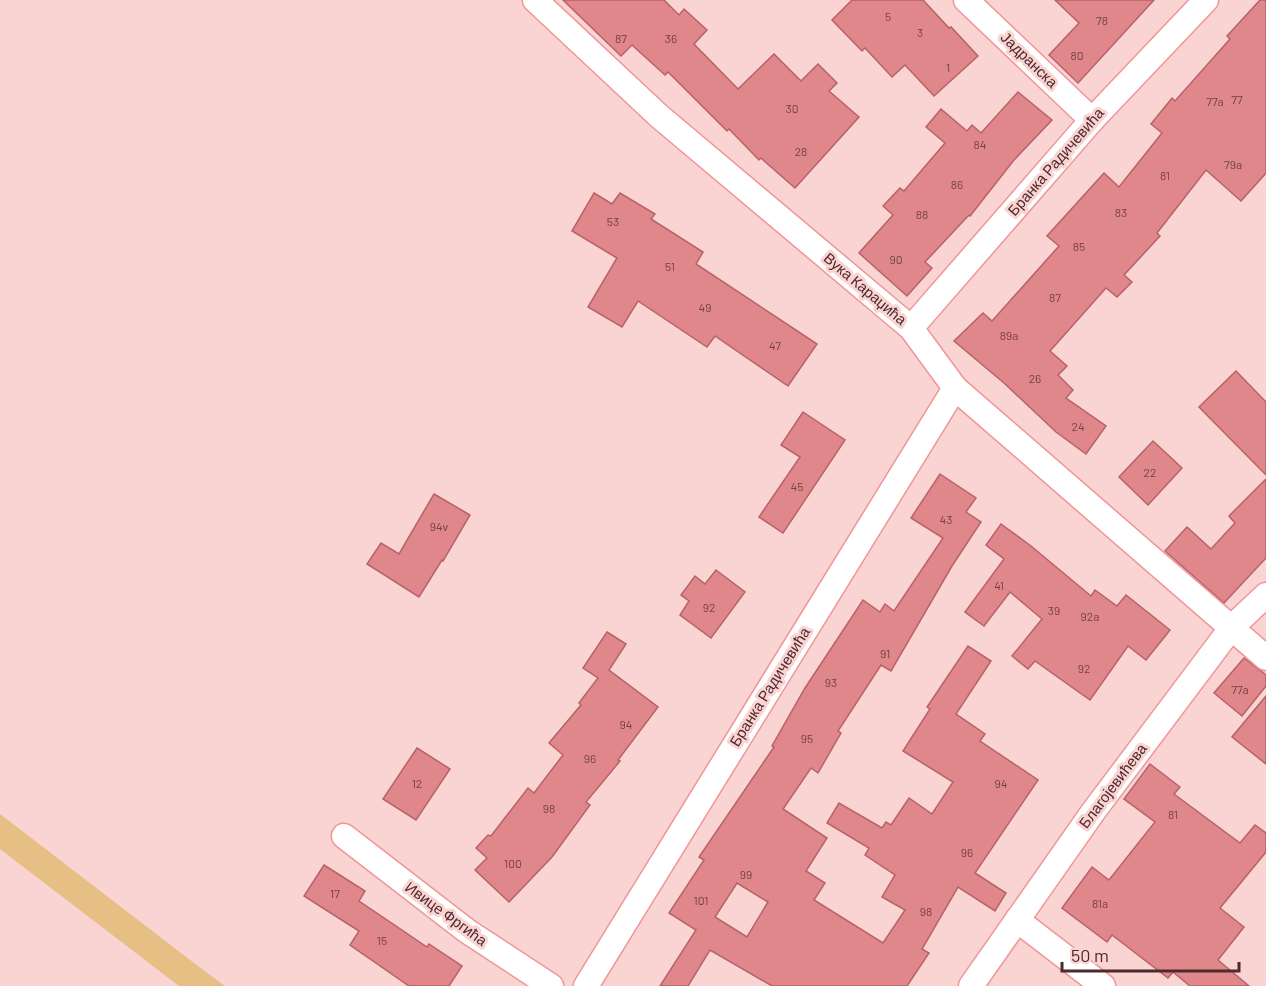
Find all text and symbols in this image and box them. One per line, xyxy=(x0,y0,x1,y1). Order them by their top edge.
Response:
house number: 5 xyxy=(885,9,891,23)
house number: 78 xyxy=(1096,13,1108,27)
house number: 3 xyxy=(917,25,923,39)
street label: Јадранска xyxy=(997,28,1062,91)
house number: 87 xyxy=(615,31,627,45)
house number: 36 xyxy=(665,31,677,45)
house number: 80 xyxy=(1070,48,1084,62)
house number: 1 xyxy=(946,60,950,74)
house number: 77 xyxy=(1231,92,1243,106)
house number: 77a xyxy=(1206,94,1224,108)
house number: 30 xyxy=(786,101,798,115)
street label: Бранка Радичевића xyxy=(1003,103,1107,219)
house number: 84 xyxy=(974,137,986,151)
house number: 28 xyxy=(795,144,807,158)
house number: 79a xyxy=(1224,157,1242,171)
house number: 81 xyxy=(1160,168,1170,182)
house number: 86 xyxy=(951,177,963,191)
house number: 83 xyxy=(1115,205,1127,219)
house number: 88 xyxy=(916,207,928,221)
house number: 53 xyxy=(607,214,619,228)
house number: 85 xyxy=(1073,239,1085,253)
street label: Вука Караџића xyxy=(821,248,911,329)
house number: 90 xyxy=(889,252,903,266)
house number: 51 xyxy=(665,259,675,273)
house number: 87 xyxy=(1049,290,1061,304)
house number: 49 xyxy=(699,300,711,314)
house number: 89a xyxy=(1000,328,1018,342)
house number: 47 xyxy=(769,338,781,352)
house number: 26 xyxy=(1029,371,1041,385)
house number: 24 xyxy=(1071,419,1085,433)
house number: 22 xyxy=(1144,465,1156,479)
house number: 45 xyxy=(791,479,803,493)
house number: 43 xyxy=(940,512,952,526)
house number: 94v xyxy=(430,519,449,533)
house number: 41 xyxy=(994,578,1004,592)
house number: 92 xyxy=(703,600,715,614)
house number: 39 xyxy=(1048,603,1060,617)
house number: 92a xyxy=(1081,609,1099,623)
street label: Бранка Радичевића xyxy=(725,623,813,749)
house number: 91 xyxy=(880,646,890,660)
house number: 92 xyxy=(1078,661,1090,675)
house number: 93 xyxy=(825,675,837,689)
house number: 77a xyxy=(1231,682,1249,696)
house number: 94 xyxy=(620,717,632,731)
house number: 95 xyxy=(801,731,813,745)
street label: Благојевићева xyxy=(1075,739,1150,831)
house number: 96 xyxy=(584,751,596,765)
house number: 12 xyxy=(412,776,422,790)
house number: 94 xyxy=(995,776,1007,790)
house number: 98 xyxy=(543,801,555,815)
house number: 81 xyxy=(1168,807,1178,821)
house number: 96 xyxy=(961,845,973,859)
house number: 100 xyxy=(504,856,522,870)
house number: 99 xyxy=(740,867,752,881)
street label: Ивице Фргића xyxy=(402,877,492,949)
house number: 17 xyxy=(330,886,340,900)
house number: 101 xyxy=(694,893,708,907)
house number: 81a xyxy=(1092,896,1108,910)
house number: 98 xyxy=(920,904,932,918)
house number: 15 xyxy=(377,933,387,947)
scale bar xyxy=(1062,935,1239,973)
text: 50 m xyxy=(1071,944,1109,966)

